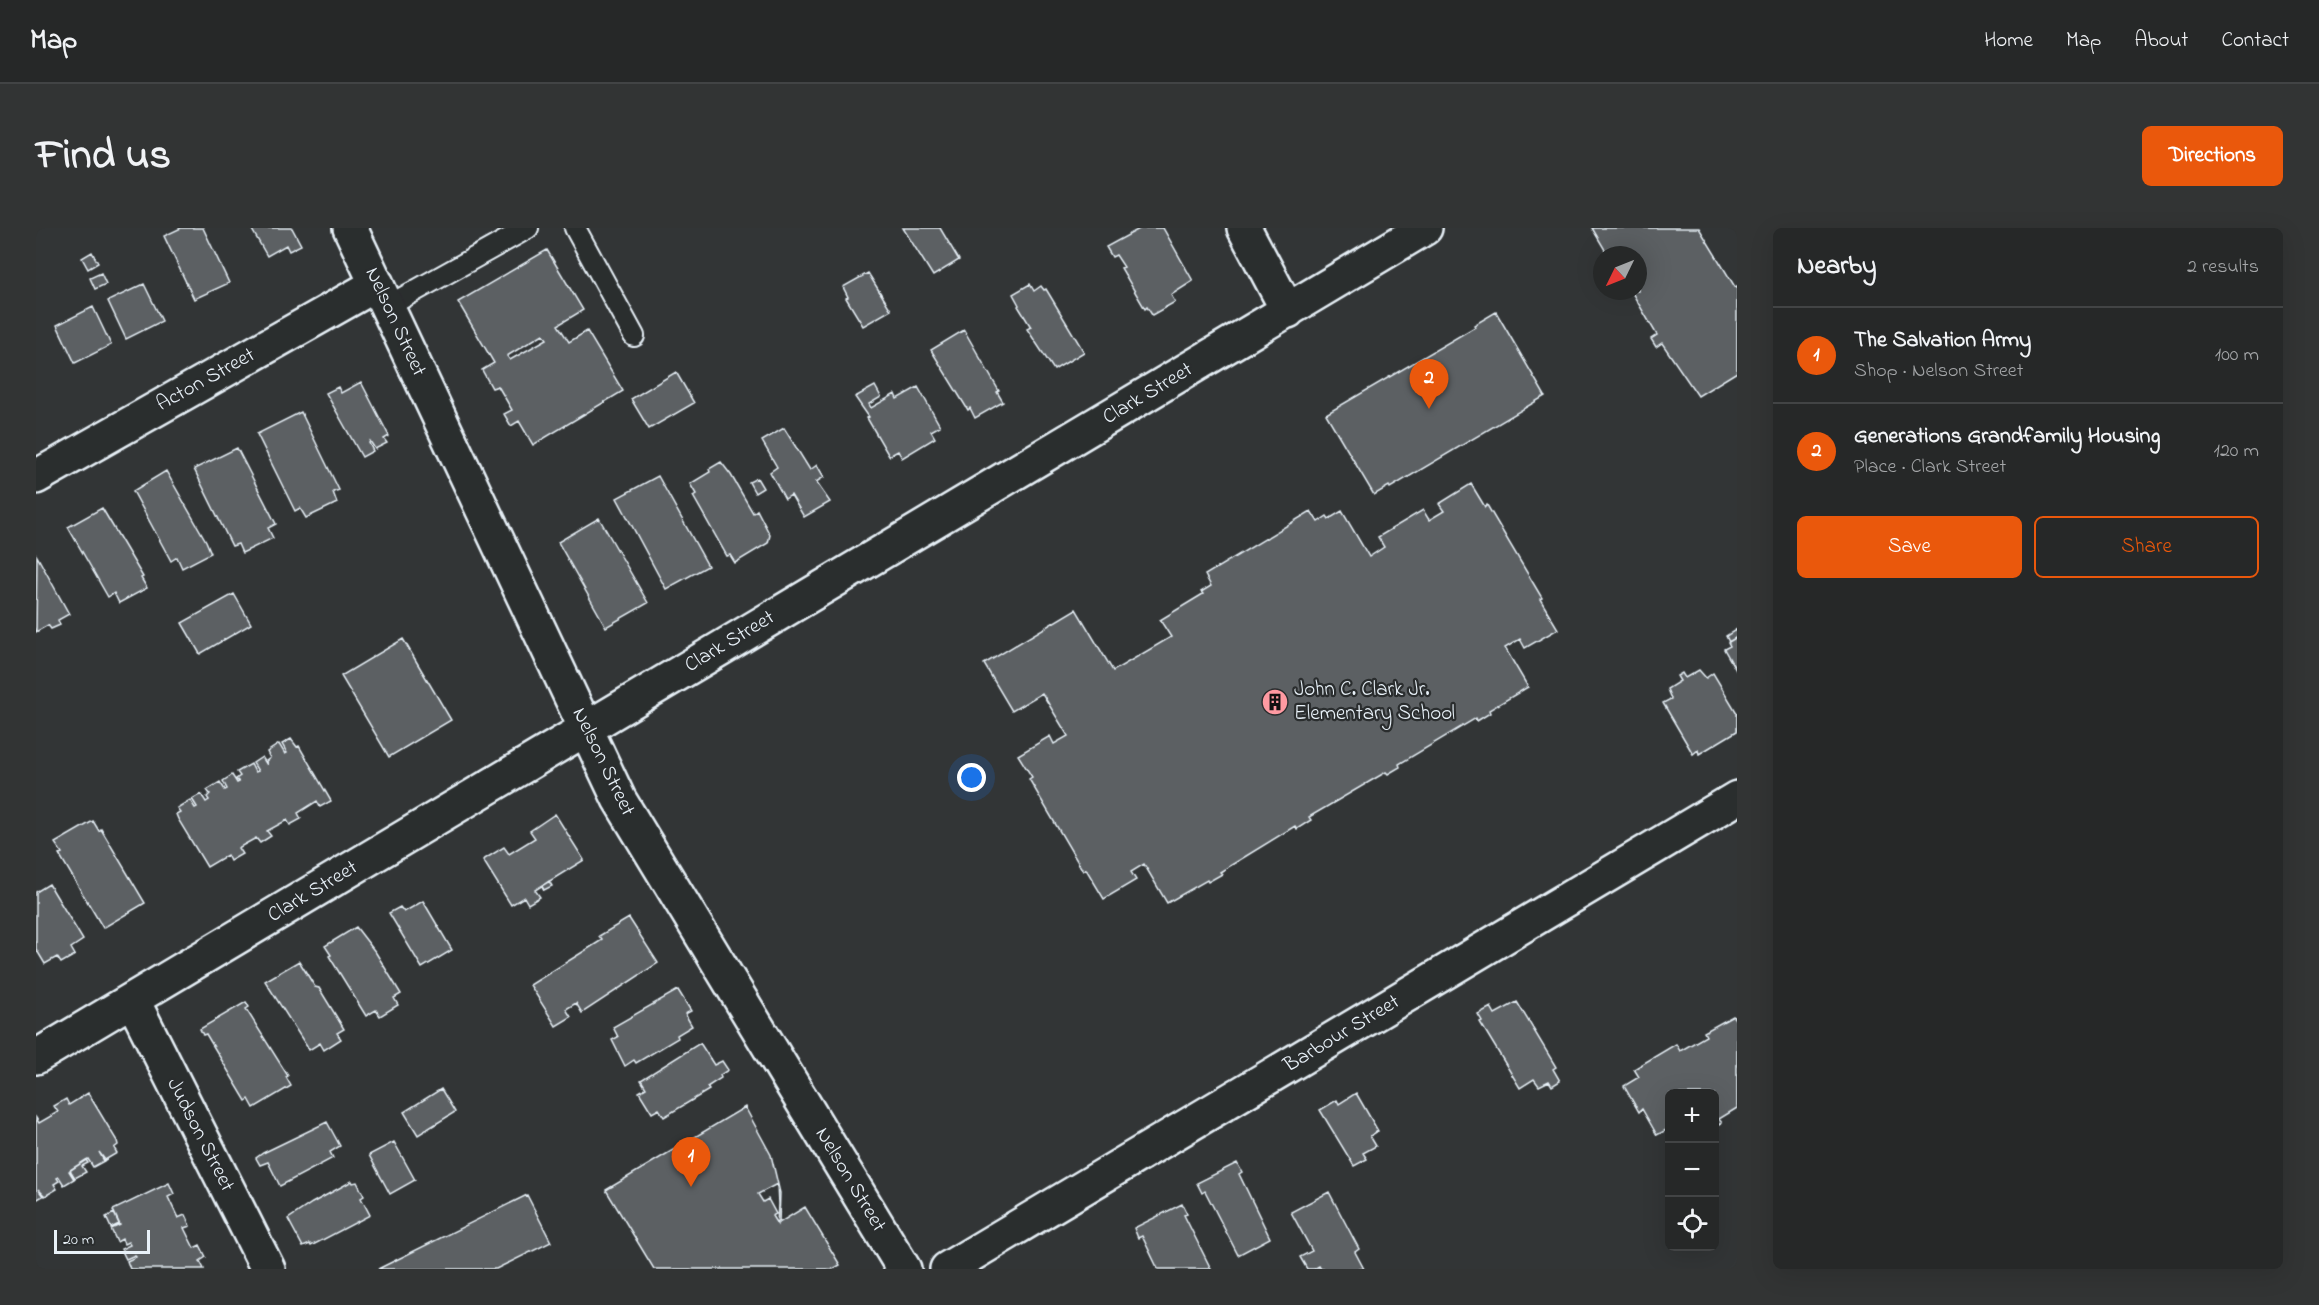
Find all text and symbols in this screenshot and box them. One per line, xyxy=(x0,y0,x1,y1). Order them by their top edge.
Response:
text: Map xyxy=(30,21,77,62)
text: Home xyxy=(1984,26,2033,56)
text: Map xyxy=(2066,26,2101,56)
text: About xyxy=(2134,26,2188,56)
text: Contact xyxy=(2221,26,2289,56)
text: Find us xyxy=(36,126,171,187)
button: Directions xyxy=(2142,126,2283,186)
north arrow xyxy=(1593,246,1647,300)
text: Nearby xyxy=(1797,248,1876,286)
text: 2 results xyxy=(2187,253,2259,282)
street label: Nelson Street xyxy=(357,263,433,381)
text: The Salvation Army xyxy=(1854,325,2031,357)
street label: Acton Street xyxy=(151,341,261,419)
text: 1 xyxy=(1813,341,1820,370)
text: 100 m xyxy=(2215,341,2259,370)
street label: Clark Street xyxy=(1097,355,1199,433)
text: Shop · Nelson Street xyxy=(1854,357,2024,386)
pin: 2 xyxy=(1410,360,1448,409)
text: Generations Grandfamily Housing xyxy=(1854,421,2160,453)
text: 2 xyxy=(1812,437,1821,466)
text: 120 m xyxy=(2214,437,2259,466)
text: Place · Clark Street xyxy=(1854,453,2006,482)
button: Save xyxy=(1797,516,2022,578)
button: Share xyxy=(2034,516,2259,578)
street label: Clark Street xyxy=(679,603,781,681)
place label: John C. Clark Jr. Elementary School xyxy=(1294,675,1455,731)
building icon: John C. Clark Jr. Elementary School xyxy=(1260,687,1290,717)
street label: Nelson Street xyxy=(564,703,642,821)
your location xyxy=(957,763,986,792)
street label: Clark Street xyxy=(262,853,364,931)
street label: Barbour Street xyxy=(1277,988,1406,1081)
street label: Judson Street xyxy=(158,1073,242,1197)
map controls xyxy=(1665,1089,1719,1251)
button: + xyxy=(1665,1089,1719,1143)
street label: Nelson Street xyxy=(807,1122,893,1238)
pin: 1 xyxy=(672,1138,710,1187)
button: − xyxy=(1665,1143,1719,1197)
button: locate xyxy=(1665,1197,1719,1251)
scale bar xyxy=(54,1227,150,1254)
text: 20 m xyxy=(63,1228,94,1252)

